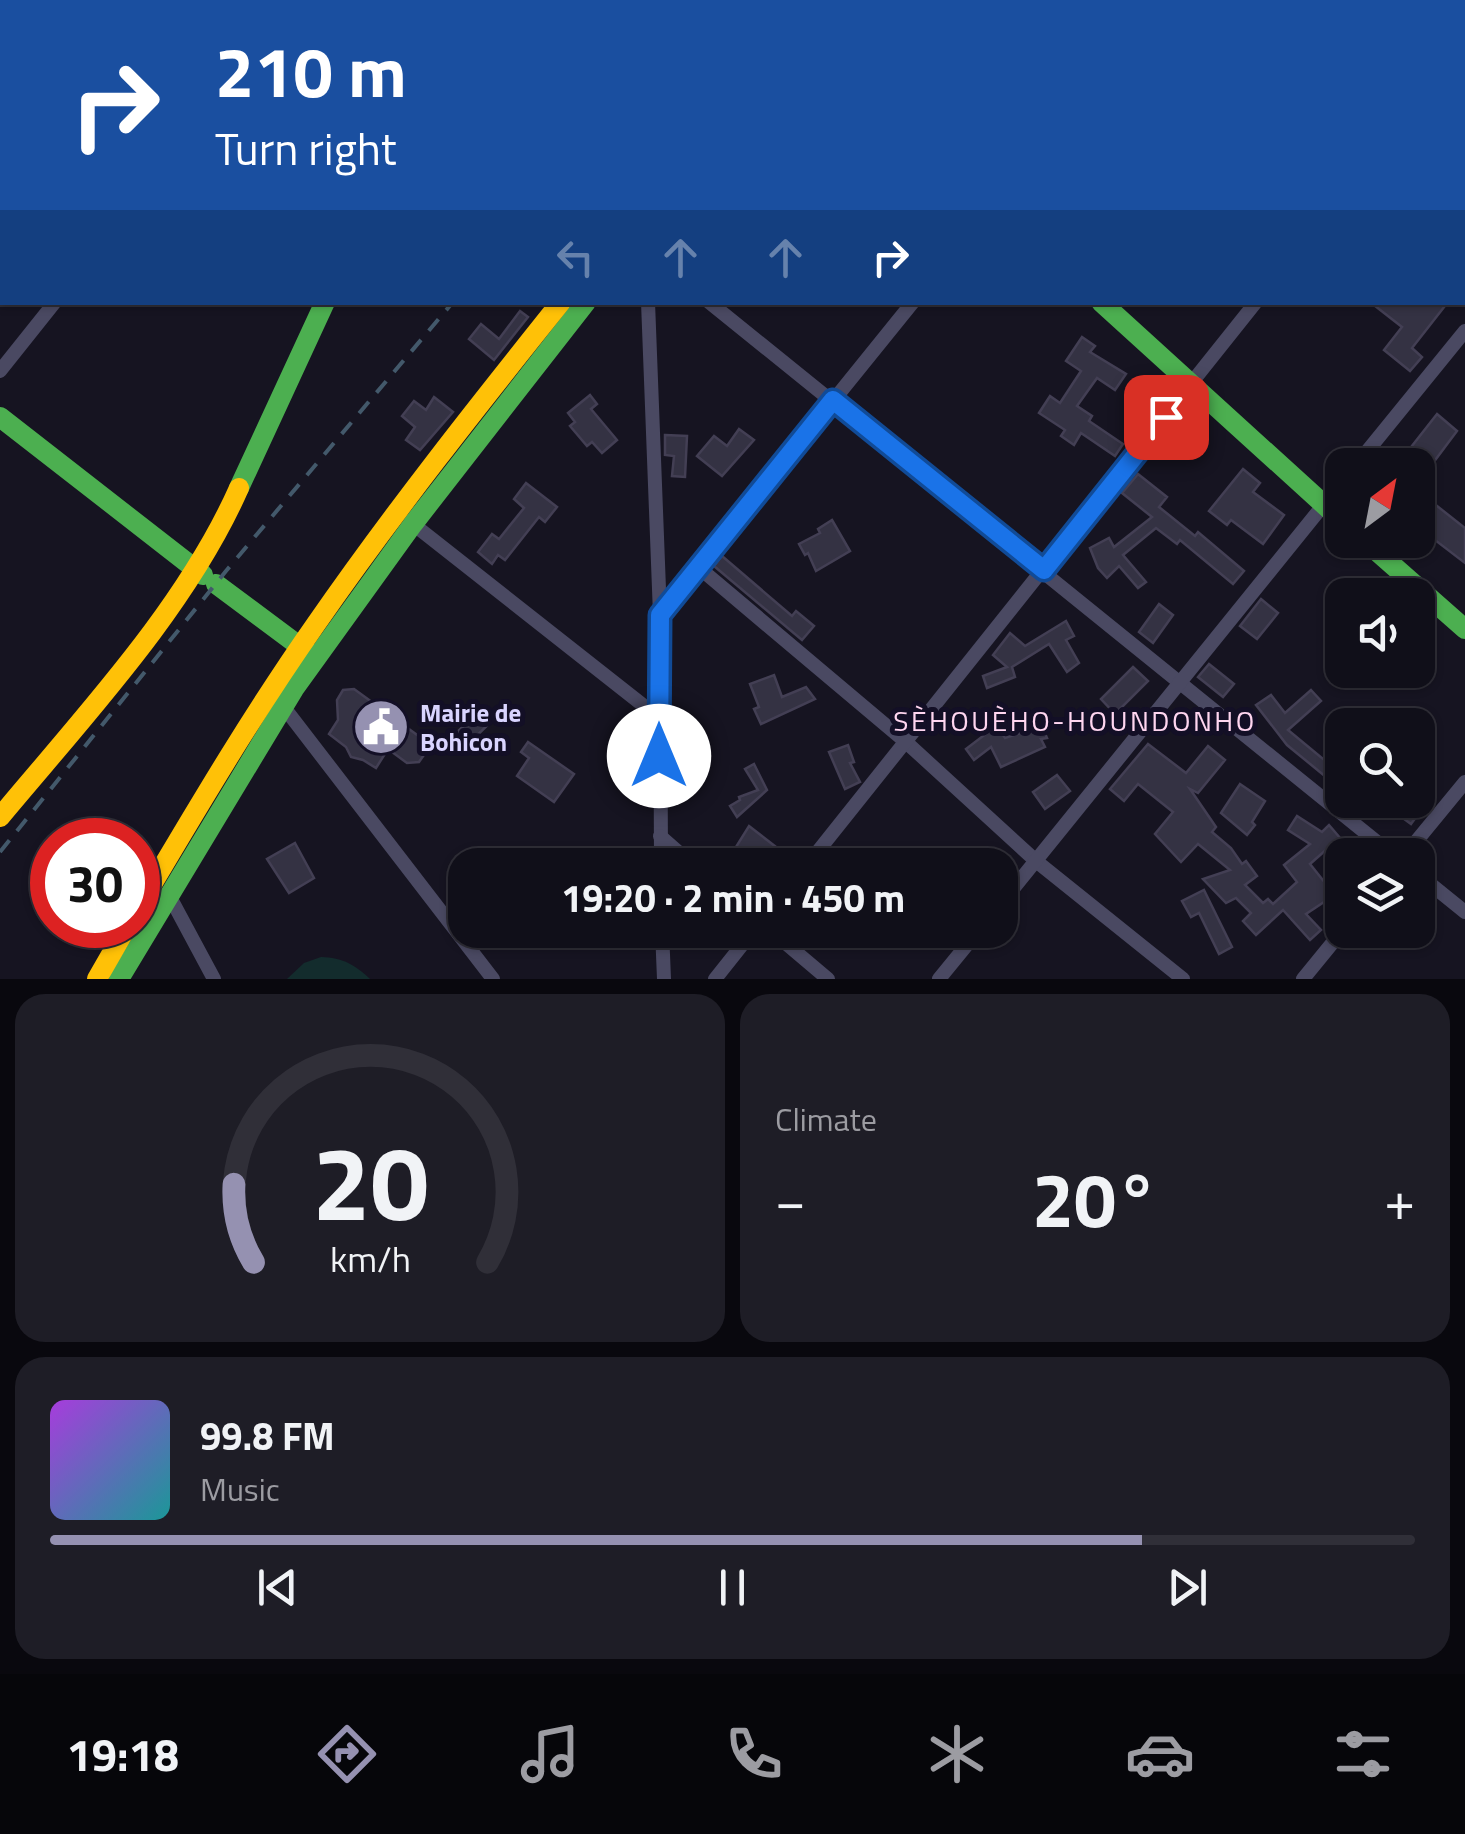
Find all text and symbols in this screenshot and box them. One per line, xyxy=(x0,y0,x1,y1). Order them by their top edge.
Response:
text: 210 m xyxy=(215,18,407,124)
icon: right xyxy=(50,40,180,170)
text: Turn right xyxy=(215,114,397,182)
icon: left xyxy=(548,230,603,285)
icon: ahead xyxy=(653,230,708,285)
icon: ahead xyxy=(758,230,813,285)
icon: right xyxy=(863,230,918,285)
pin xyxy=(1124,375,1209,460)
icon: arrive xyxy=(1139,390,1194,445)
north arrow xyxy=(1325,448,1435,558)
map controls xyxy=(1325,448,1435,948)
button: sound xyxy=(1325,578,1435,688)
place label: Mairie de Bohicon xyxy=(420,694,521,761)
public building icon: Mairie de Bohicon xyxy=(351,697,411,757)
district label: SÈHOUÈHO-HOUNDONHO xyxy=(893,699,1257,742)
position arrow xyxy=(607,704,711,808)
button: search xyxy=(1325,708,1435,818)
speed limit sign: 30 xyxy=(30,818,160,948)
button: layers xyxy=(1325,838,1435,948)
text: 19:20 · 2 min · 450 m xyxy=(561,869,905,927)
text: Climate xyxy=(775,1095,877,1143)
text: 20 xyxy=(312,1102,428,1260)
text: 20° xyxy=(1032,1142,1158,1256)
text: − xyxy=(775,1158,806,1241)
text: + xyxy=(1384,1158,1415,1241)
text: km/h xyxy=(330,1231,410,1286)
text: 99.8 FM xyxy=(200,1407,335,1465)
text: Music xyxy=(200,1465,280,1513)
icon: previous xyxy=(250,1560,305,1615)
icon: pause xyxy=(705,1560,760,1615)
icon: next xyxy=(1160,1560,1215,1615)
icon: directions xyxy=(312,1719,382,1789)
icon: music xyxy=(515,1719,585,1789)
icon: phone xyxy=(719,1719,789,1789)
icon: climate xyxy=(922,1719,992,1789)
icon: car xyxy=(1125,1719,1195,1789)
icon: filters xyxy=(1328,1719,1398,1789)
text: 19:18 xyxy=(67,1720,179,1788)

